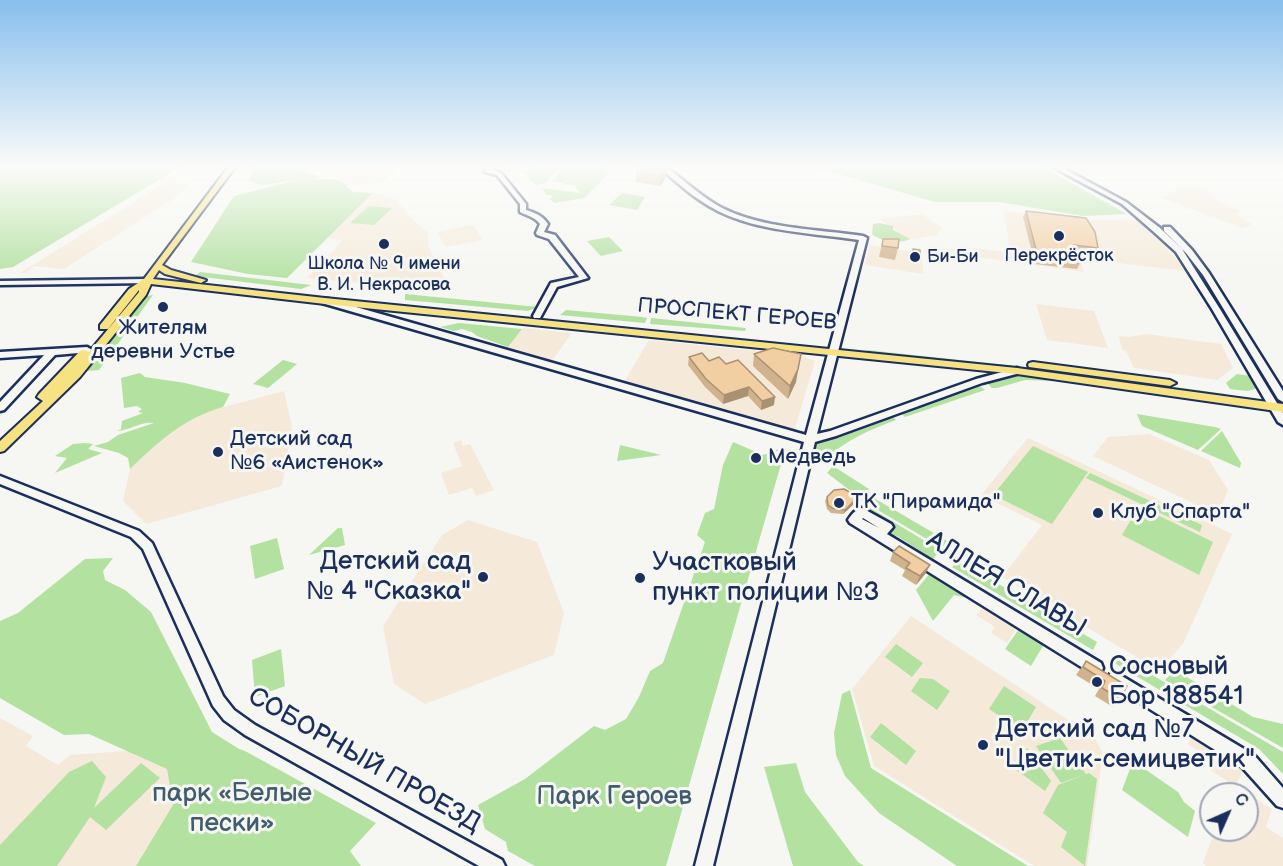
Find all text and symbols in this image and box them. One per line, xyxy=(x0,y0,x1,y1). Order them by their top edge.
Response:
marker: Перекрёсток xyxy=(1052,229,1066,243)
marker: Школа № 9 имени В. И. Некрасова xyxy=(377,237,391,251)
place label: Перекрёсток xyxy=(1004,245,1114,267)
place label: Би-Би xyxy=(927,246,979,268)
marker: Би-Би xyxy=(908,250,922,264)
place label: Школа № 9 имени В. И. Некрасова xyxy=(307,253,461,296)
street label: ПРОСПЕКТ ГЕРОЕВ xyxy=(636,294,838,336)
marker: Жителям деревни Устье xyxy=(156,300,170,314)
place label: Жителям деревни Устье xyxy=(91,316,235,366)
place label: Детский сад №6 «Аистенок» xyxy=(230,427,384,477)
marker: Детский сад №6 «Аистенок» xyxy=(211,445,225,459)
place label: Медведь xyxy=(768,445,856,471)
marker: Медведь xyxy=(749,451,763,465)
place label: ТК "Пирамида" xyxy=(851,490,1001,516)
marker: ТК "Пирамида" xyxy=(832,496,846,510)
place label: Клуб "Спарта" xyxy=(1110,500,1250,526)
marker: Клуб "Спарта" xyxy=(1091,506,1105,520)
street label: АЛЛЕЯ СЛАВЫ xyxy=(920,525,1092,645)
place label: Детский сад № 4 "Сказка" xyxy=(306,546,471,608)
place label: Участковый пункт полиции №3 xyxy=(652,547,880,608)
marker: Детский сад № 4 "Сказка" xyxy=(476,570,490,584)
marker: Участковый пункт полиции №3 xyxy=(633,571,647,585)
place label: Сосновый Бор 188541 xyxy=(1109,651,1243,712)
marker: Сосновый Бор 188541 xyxy=(1090,675,1104,689)
street label: СОБОРНЫЙ ПРОЕЗД xyxy=(242,682,486,840)
place label: Детский сад №7 "Цветик-семицветик" xyxy=(995,714,1255,776)
marker: Детский сад №7 "Цветик-семицветик" xyxy=(976,738,990,752)
park label: парк «Белые пески» xyxy=(152,778,312,840)
park label: Парк Героев xyxy=(536,781,692,813)
north arrow xyxy=(1199,782,1259,842)
text: С xyxy=(1230,790,1251,811)

